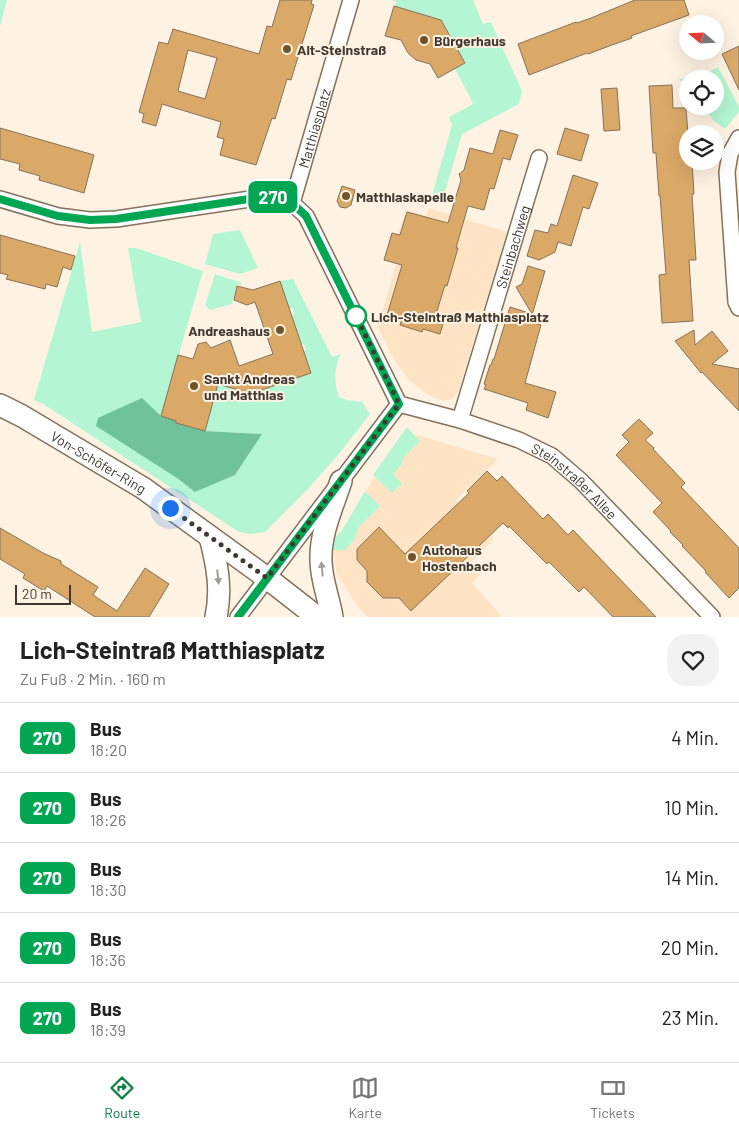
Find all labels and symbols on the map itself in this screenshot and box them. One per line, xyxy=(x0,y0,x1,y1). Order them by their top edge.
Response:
north arrow xyxy=(679,15,724,60)
place label: Bürgerhaus xyxy=(434,32,506,49)
marker: Bürgerhaus xyxy=(418,34,430,46)
place label: Alt-Steinstraß xyxy=(297,41,386,58)
marker: Alt-Steinstraß xyxy=(281,43,293,55)
street label: Matthiasplatz xyxy=(294,86,333,170)
line badge: 270 xyxy=(244,181,302,213)
place label: Matthiaskapelle xyxy=(356,188,454,205)
marker: Matthiaskapelle xyxy=(340,190,352,202)
street label: Steinbachweg xyxy=(492,203,533,290)
marker: Lich-Steintraß Matthiasplatz xyxy=(345,305,367,327)
place label: Lich-Steintraß Matthiasplatz xyxy=(371,308,549,325)
place label: Andreashaus xyxy=(188,322,270,339)
marker: Andreashaus xyxy=(274,324,286,336)
place label: Sankt Andreas und Matthias xyxy=(204,370,295,403)
marker: Sankt Andreas und Matthias xyxy=(188,380,200,392)
street label: Von-Schöfer-Ring xyxy=(48,427,150,497)
street label: Steinstraßer Allee xyxy=(529,439,621,522)
your location xyxy=(158,496,183,521)
place label: Autohaus Hostenbach xyxy=(422,541,497,574)
marker: Autohaus Hostenbach xyxy=(406,551,418,563)
one-way arrow xyxy=(318,561,326,577)
one-way arrow xyxy=(214,569,222,585)
scale bar xyxy=(15,582,71,605)

